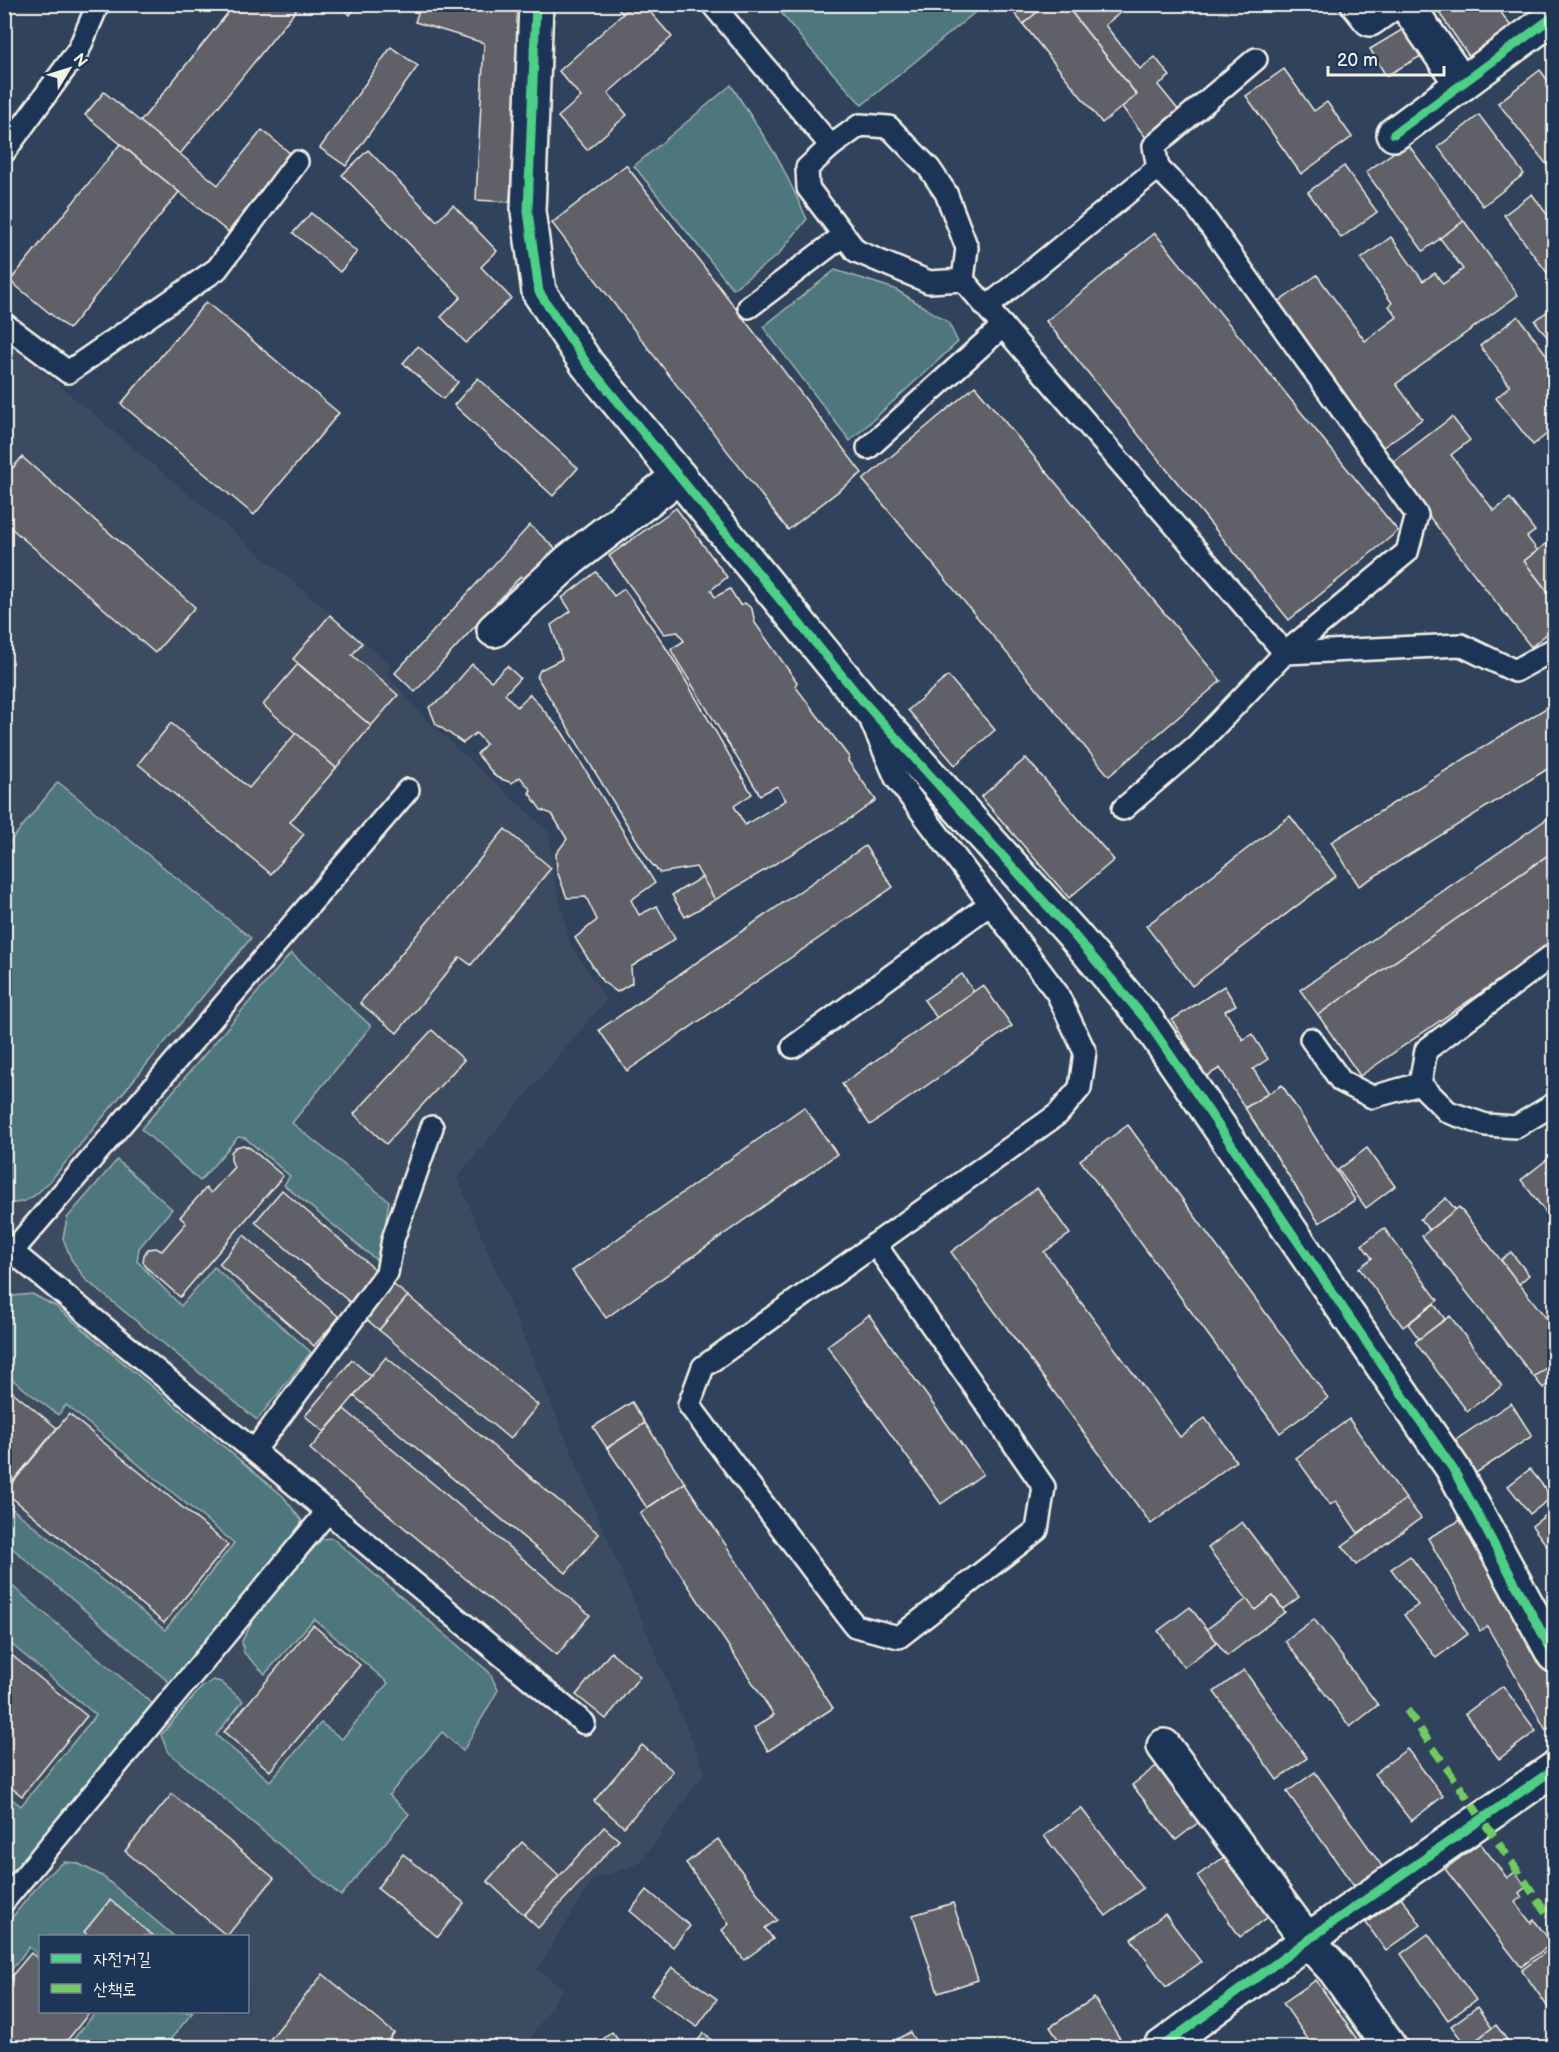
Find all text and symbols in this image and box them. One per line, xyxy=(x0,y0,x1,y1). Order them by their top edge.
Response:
north arrow xyxy=(39,39,99,99)
scale bar xyxy=(1328,39,1444,77)
text: N xyxy=(68,50,91,71)
text: 20 m xyxy=(1337,50,1378,71)
legend xyxy=(39,1935,249,2013)
text: 자전거길 xyxy=(93,1949,151,1970)
text: 산책로 xyxy=(93,1979,136,2000)

